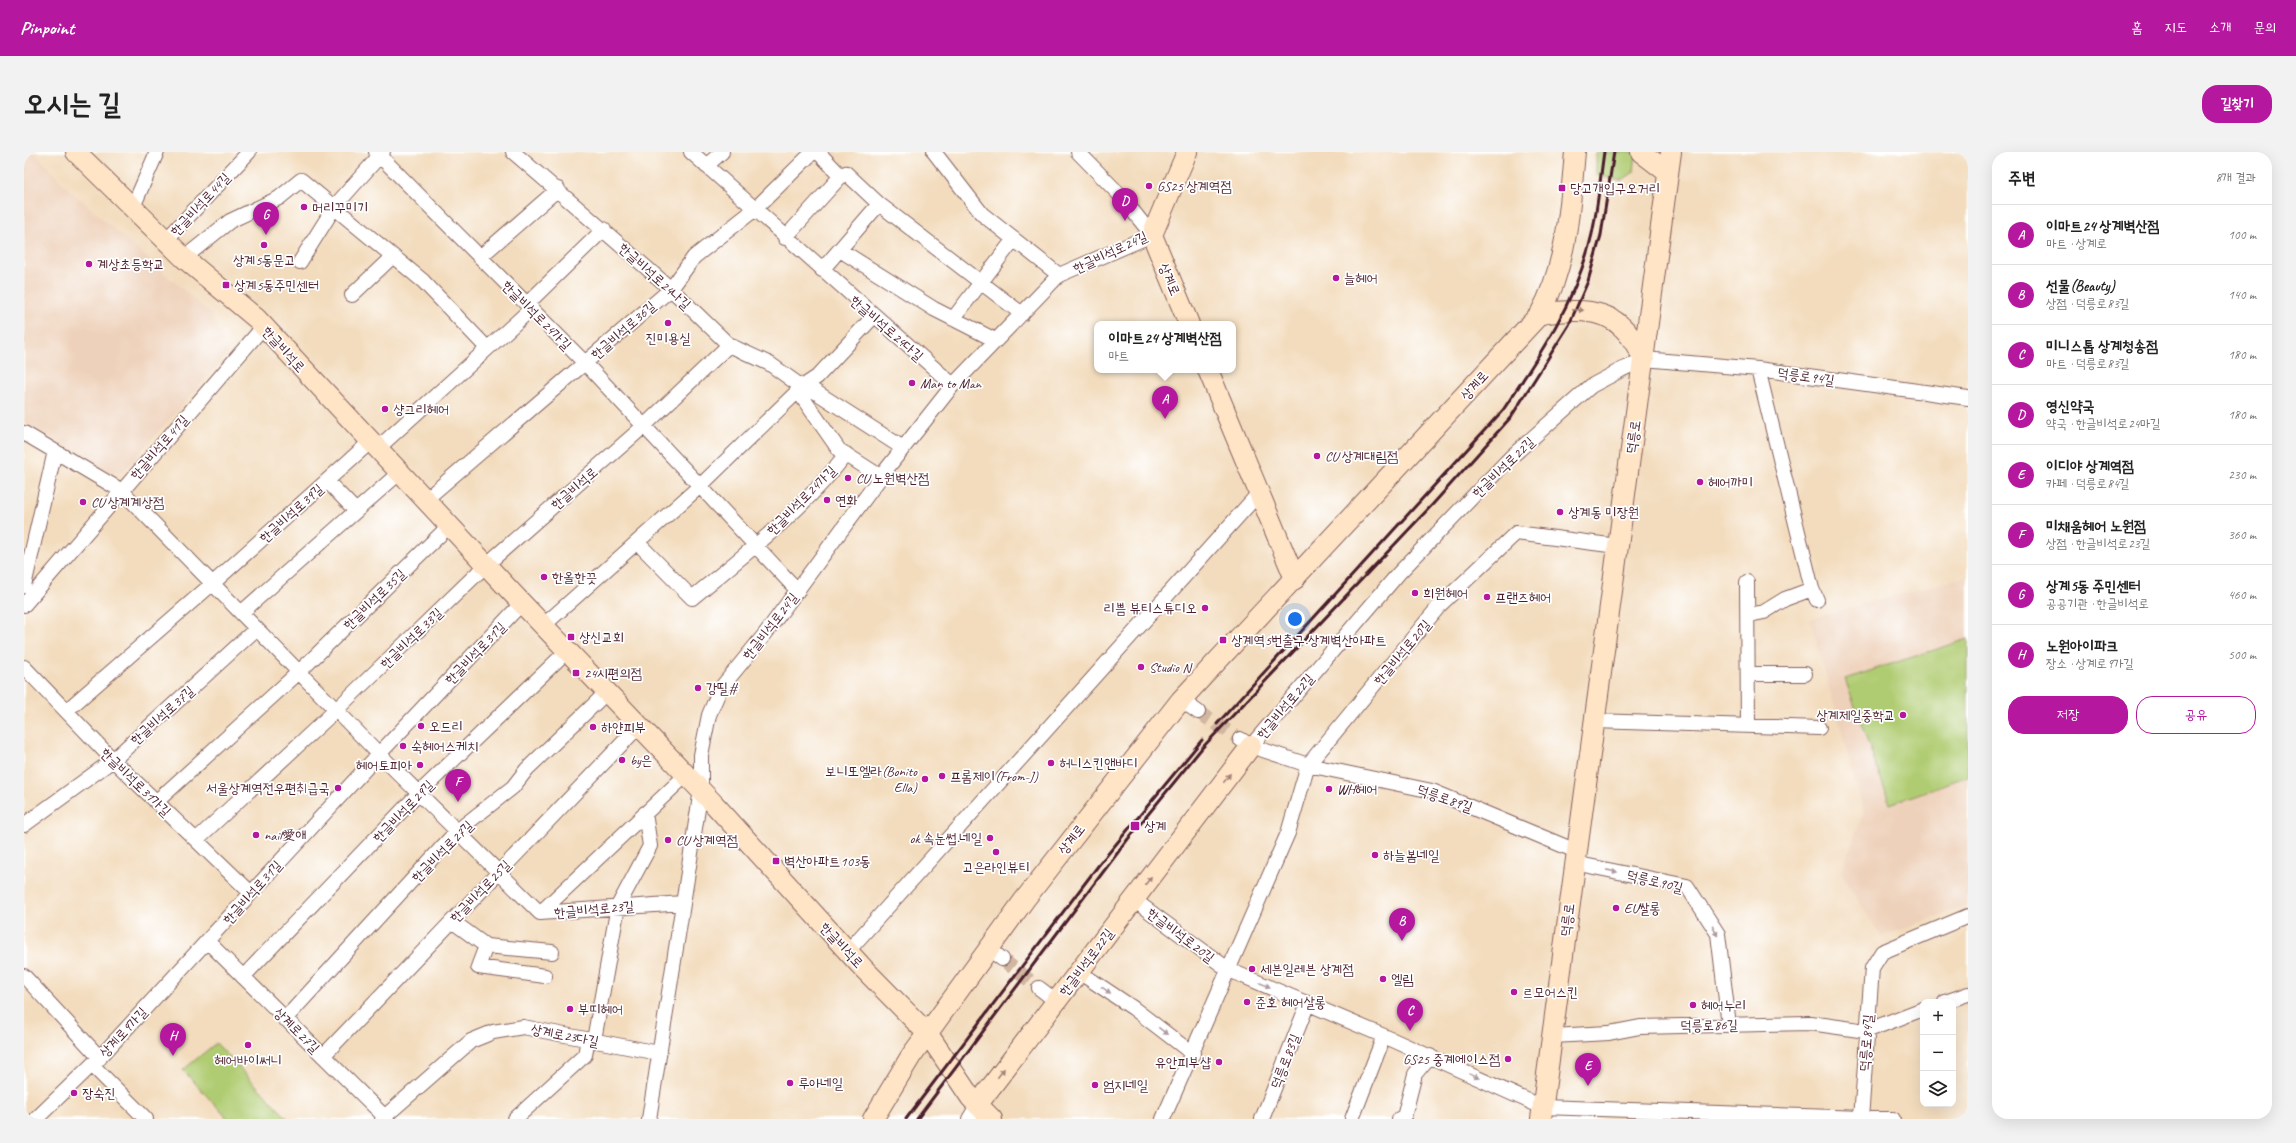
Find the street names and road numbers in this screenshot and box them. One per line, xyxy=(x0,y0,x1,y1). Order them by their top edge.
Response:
street label: 한글비석로44길 xyxy=(167,169,234,239)
street label: 한글비석로24길 xyxy=(1070,227,1151,277)
street label: 한글비석로24나길 xyxy=(615,239,695,314)
street label: 상계로 xyxy=(1155,260,1184,298)
street label: 한글비석로24가길 xyxy=(498,277,576,354)
street label: 한글비석로24다길 xyxy=(847,292,927,365)
street label: 한글비석로36길 xyxy=(587,297,660,363)
street label: 한글비석로 xyxy=(258,323,309,376)
street label: 덕릉로94길 xyxy=(1776,364,1836,389)
street label: 상계로 xyxy=(1457,367,1492,404)
street label: 한글비석로41길 xyxy=(127,411,193,483)
street label: 덕릉로 xyxy=(1623,419,1644,455)
street label: 한글비석로22길 xyxy=(1469,433,1539,501)
street label: 한글비석로24가길 xyxy=(763,461,840,539)
street label: 한글비석로 xyxy=(547,463,601,513)
street label: 한글비석로39길 xyxy=(256,480,327,547)
street label: 한글비석로35길 xyxy=(340,565,410,633)
street label: 한글비석로24길 xyxy=(739,589,802,663)
street label: 한글비석로33길 xyxy=(377,604,447,672)
street label: 한글비석로20길 xyxy=(1370,616,1435,689)
street label: 한글비석로31길 xyxy=(441,618,510,688)
street label: 한글비석로22길 xyxy=(1253,670,1318,743)
street label: 한글비석로37길 xyxy=(127,682,198,749)
street label: 한글비석로31가길 xyxy=(97,744,175,821)
street label: 한글비석로29길 xyxy=(369,776,438,846)
street label: 덕릉로89길 xyxy=(1415,781,1476,816)
street label: 한글비석로27길 xyxy=(408,816,477,886)
street label: 상계로 xyxy=(1054,821,1088,858)
street label: 한글비석로31길 xyxy=(219,856,286,928)
street label: 한글비석로25길 xyxy=(446,856,515,926)
street label: 덕릉로90길 xyxy=(1625,866,1686,897)
street label: 한글비석로23길 xyxy=(553,897,635,921)
street label: 덕릉로 xyxy=(1557,902,1578,938)
street label: 한글비석로20길 xyxy=(1144,904,1218,967)
street label: 한글비석로 xyxy=(816,919,867,972)
street label: 한글비석로22길 xyxy=(1055,925,1118,999)
street label: 상계로9가길 xyxy=(96,1003,151,1061)
street label: 상계로27길 xyxy=(270,1004,324,1057)
street label: 덕릉로84길 xyxy=(1856,1013,1877,1072)
street label: 덕릉로86길 xyxy=(1680,1016,1739,1035)
street label: 상계로23다길 xyxy=(529,1021,601,1051)
street label: 덕릉로83길 xyxy=(1267,1031,1304,1091)

